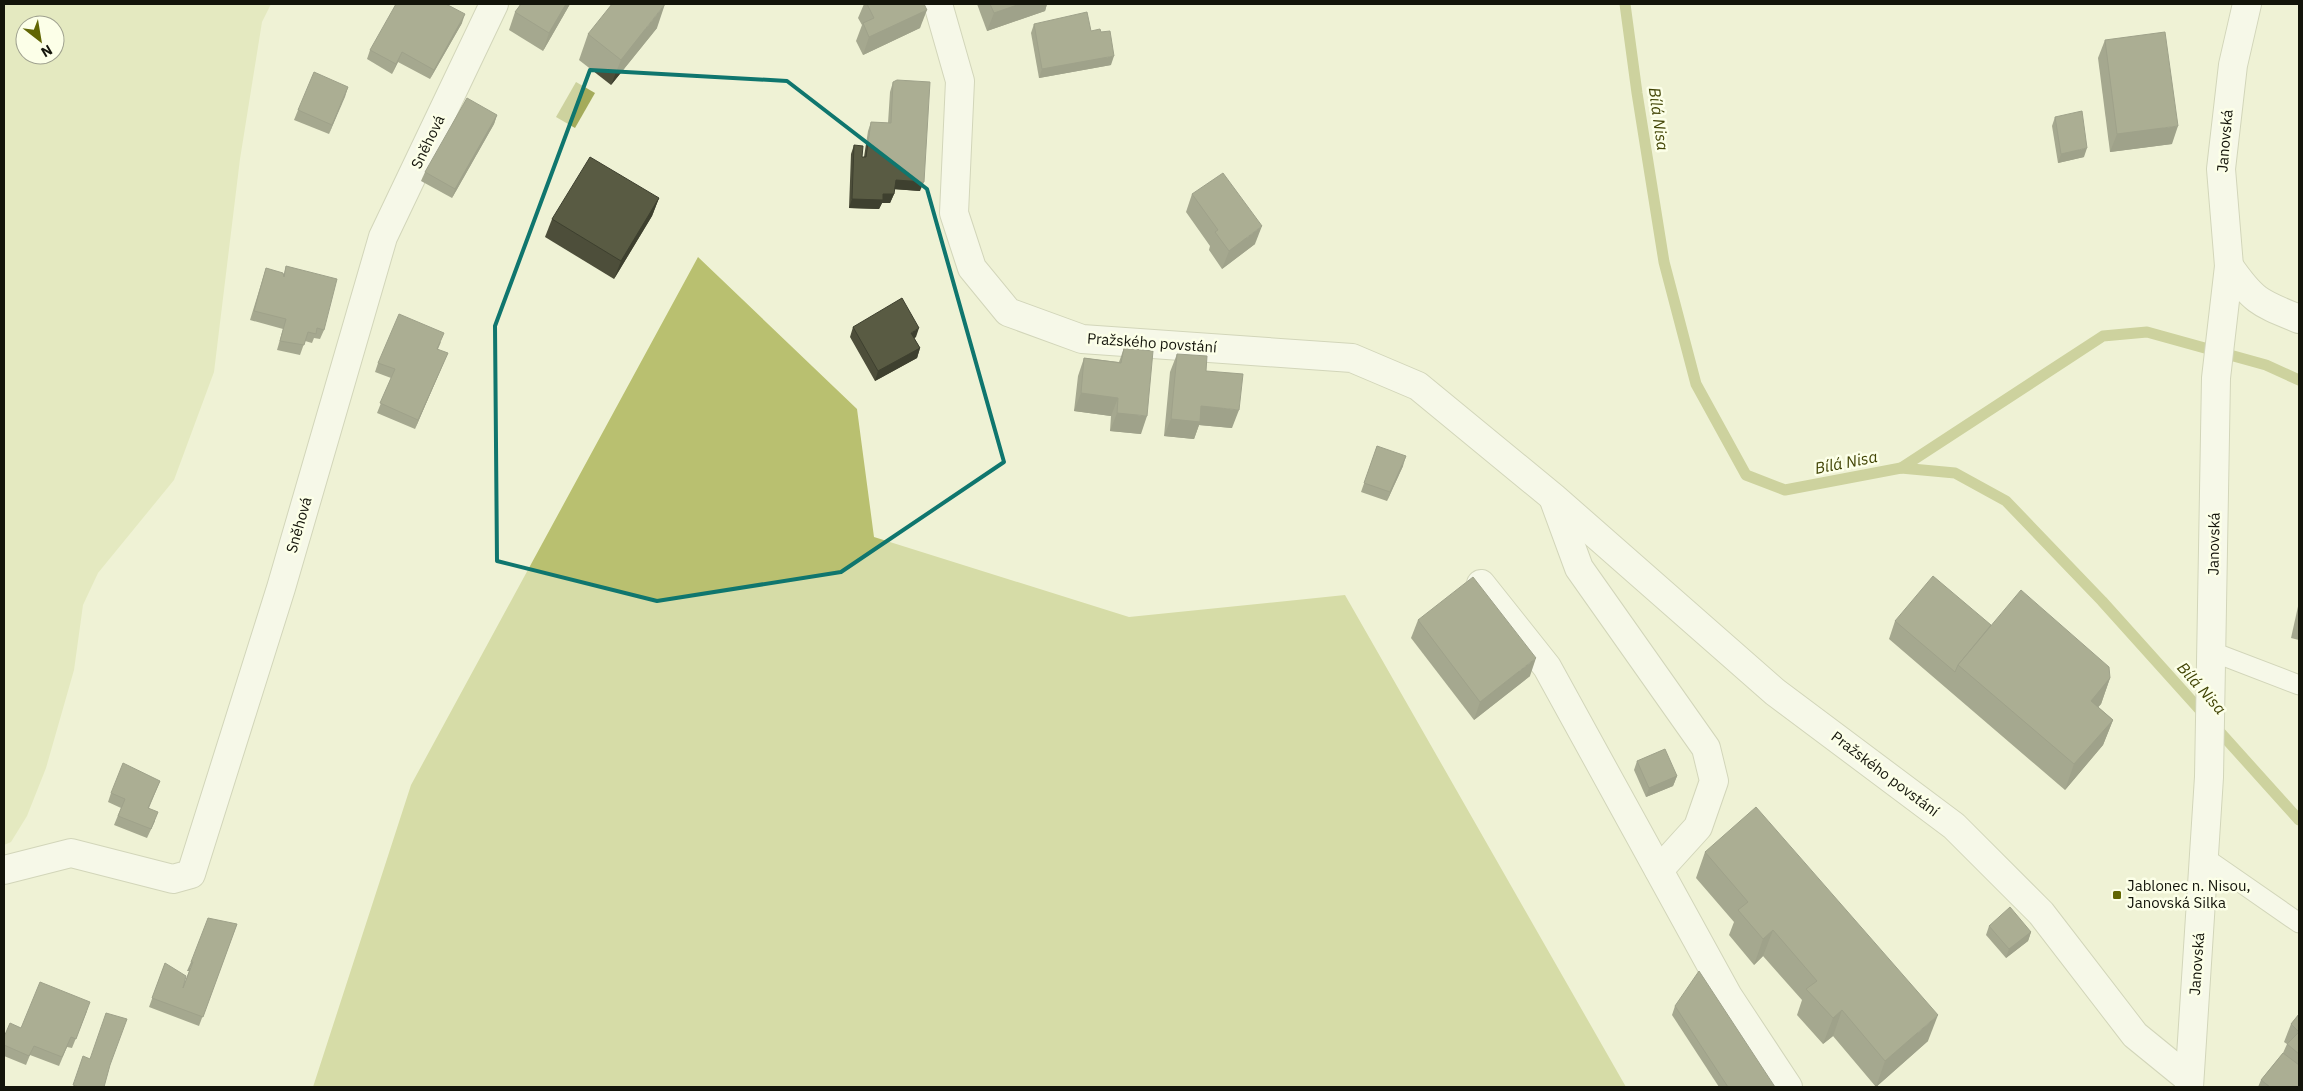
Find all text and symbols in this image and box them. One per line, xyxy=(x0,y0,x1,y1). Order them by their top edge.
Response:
north arrow xyxy=(15,15,65,65)
text: N xyxy=(38,41,56,61)
water label: Bílá Nisa xyxy=(1645,86,1673,152)
street label: Janovská xyxy=(2212,109,2237,173)
street label: Sněhová xyxy=(406,112,449,172)
street label: Pražského povstání xyxy=(1086,328,1218,357)
water label: Bílá Nisa xyxy=(1813,446,1879,478)
street label: Sněhová xyxy=(281,495,316,555)
street label: Janovská xyxy=(2203,512,2224,576)
water label: Bílá Nisa xyxy=(2173,658,2231,718)
street label: Pražského povstání xyxy=(1828,727,1943,820)
place label: Jablonec n. Nisou, Janovská Silka xyxy=(2127,876,2250,912)
marker: Jablonec n. Nisou, Janovská Silka xyxy=(2111,889,2123,901)
street label: Janovská xyxy=(2185,932,2208,996)

